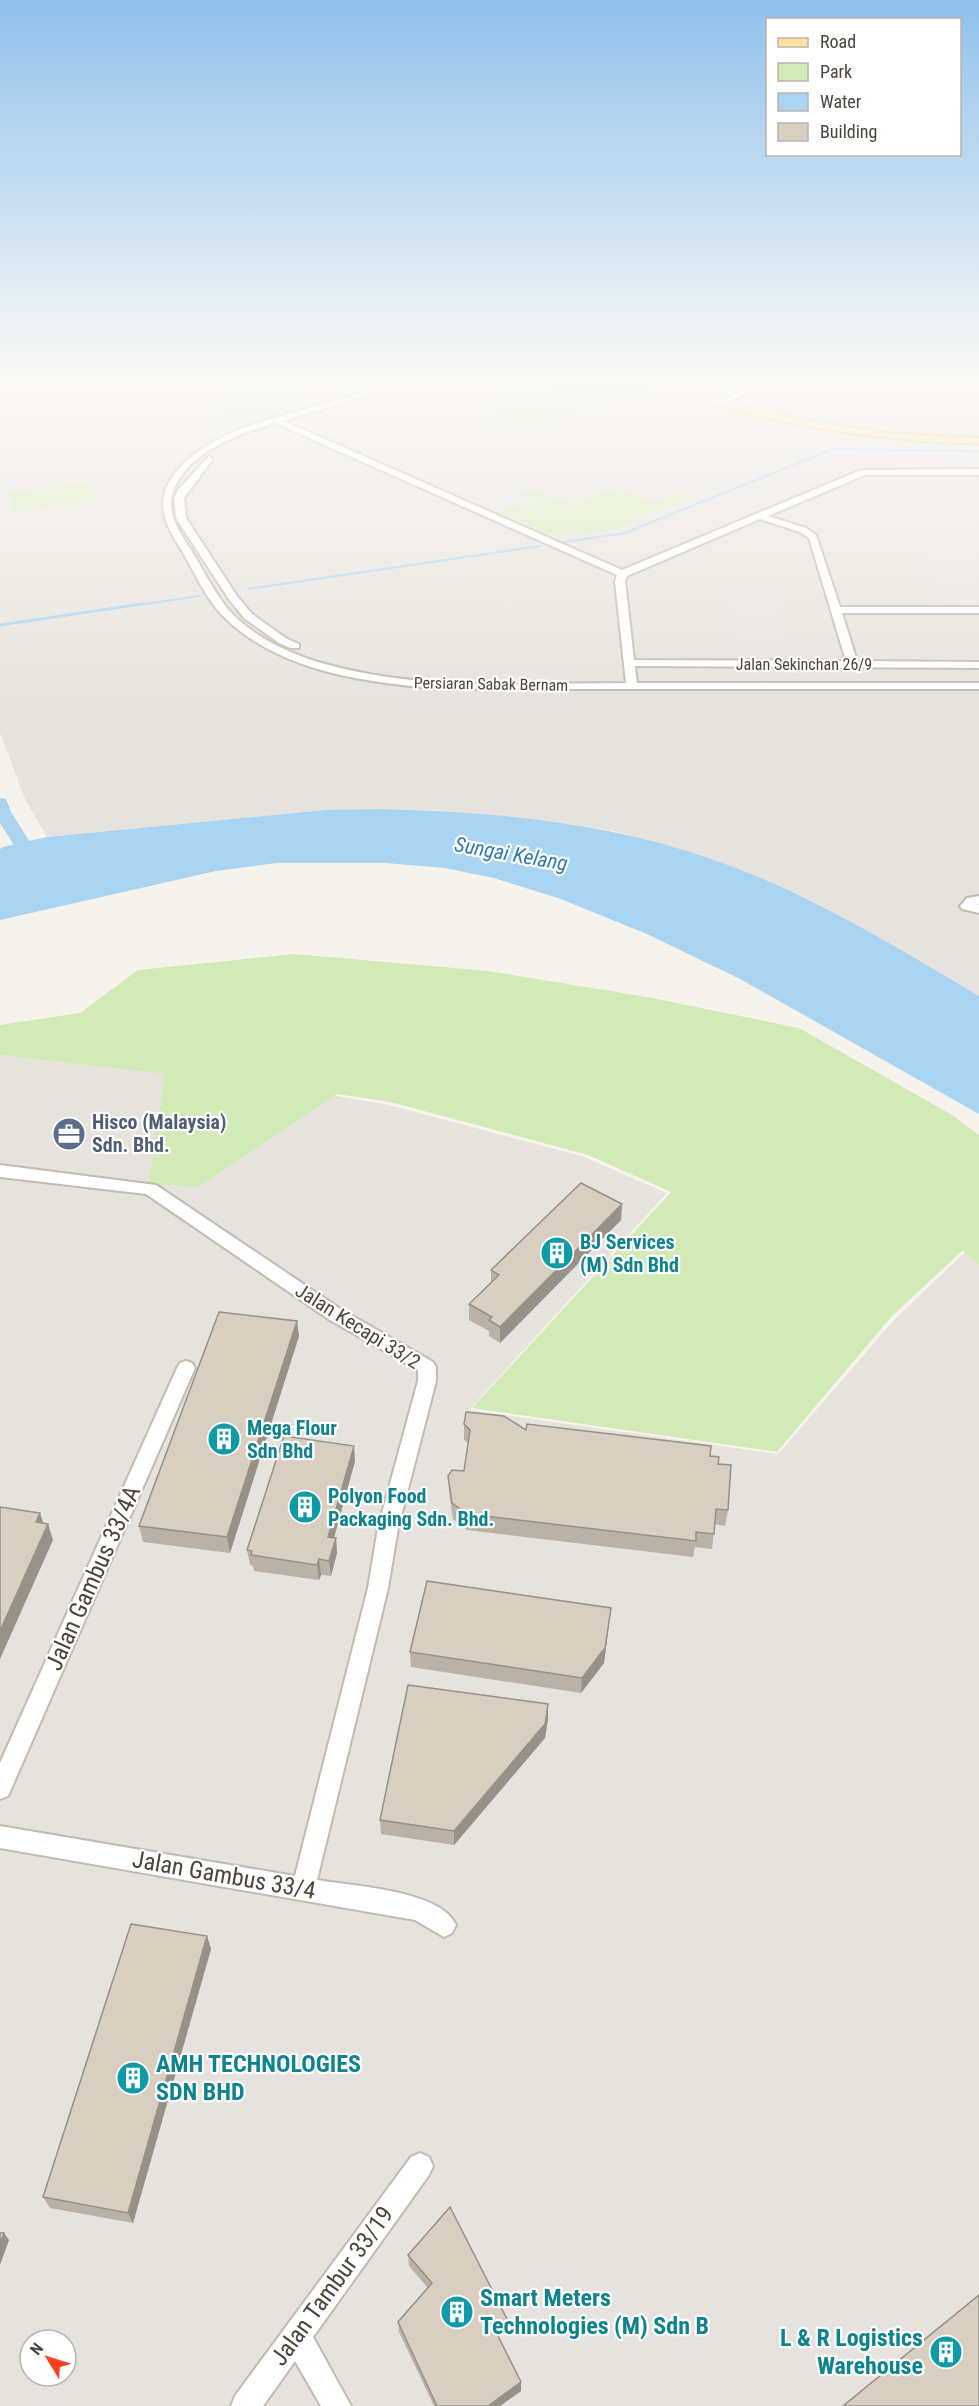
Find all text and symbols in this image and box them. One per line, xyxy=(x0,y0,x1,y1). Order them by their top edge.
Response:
legend xyxy=(766,18,961,156)
text: Road xyxy=(820,31,856,52)
text: Park xyxy=(820,61,852,82)
text: Water xyxy=(820,91,862,112)
text: Building xyxy=(820,121,877,142)
street label: Jalan Sekinchan 26/9 xyxy=(736,655,872,674)
street label: Persiaran Sabak Bernam xyxy=(414,673,568,695)
water label: Sungai Kelang xyxy=(453,832,569,876)
place label: Hisco (Malaysia) Sdn. Bhd. xyxy=(92,1110,226,1157)
office icon: Hisco (Malaysia) Sdn. Bhd. xyxy=(51,1116,87,1152)
place label: BJ Services (M) Sdn Bhd xyxy=(580,1230,679,1277)
building icon: BJ Services (M) Sdn Bhd xyxy=(539,1235,575,1271)
street label: Jalan Kecapi 33/2 xyxy=(291,1278,425,1374)
place label: Mega Flour Sdn Bhd xyxy=(247,1416,337,1463)
building icon: Mega Flour Sdn Bhd xyxy=(206,1421,242,1457)
street label: Jalan Gambus 33/4A xyxy=(40,1481,146,1675)
place label: Polyon Food Packaging Sdn. Bhd. xyxy=(328,1484,494,1531)
building icon: Polyon Food Packaging Sdn. Bhd. xyxy=(287,1489,323,1525)
street label: Jalan Gambus 33/4 xyxy=(130,1845,318,1905)
place label: AMH TECHNOLOGIES SDN BHD xyxy=(156,2050,361,2106)
building icon: AMH TECHNOLOGIES SDN BHD xyxy=(115,2060,151,2096)
street label: Jalan Tambur 33/19 xyxy=(265,2201,399,2371)
place label: Smart Meters Technologies (M) Sdn B xyxy=(480,2284,709,2340)
building icon: Smart Meters Technologies (M) Sdn B xyxy=(439,2294,475,2330)
place label: L & R Logistics Warehouse xyxy=(780,2324,923,2380)
north arrow xyxy=(18,2328,78,2388)
building icon: L & R Logistics Warehouse xyxy=(928,2334,964,2370)
text: N xyxy=(26,2339,47,2359)

